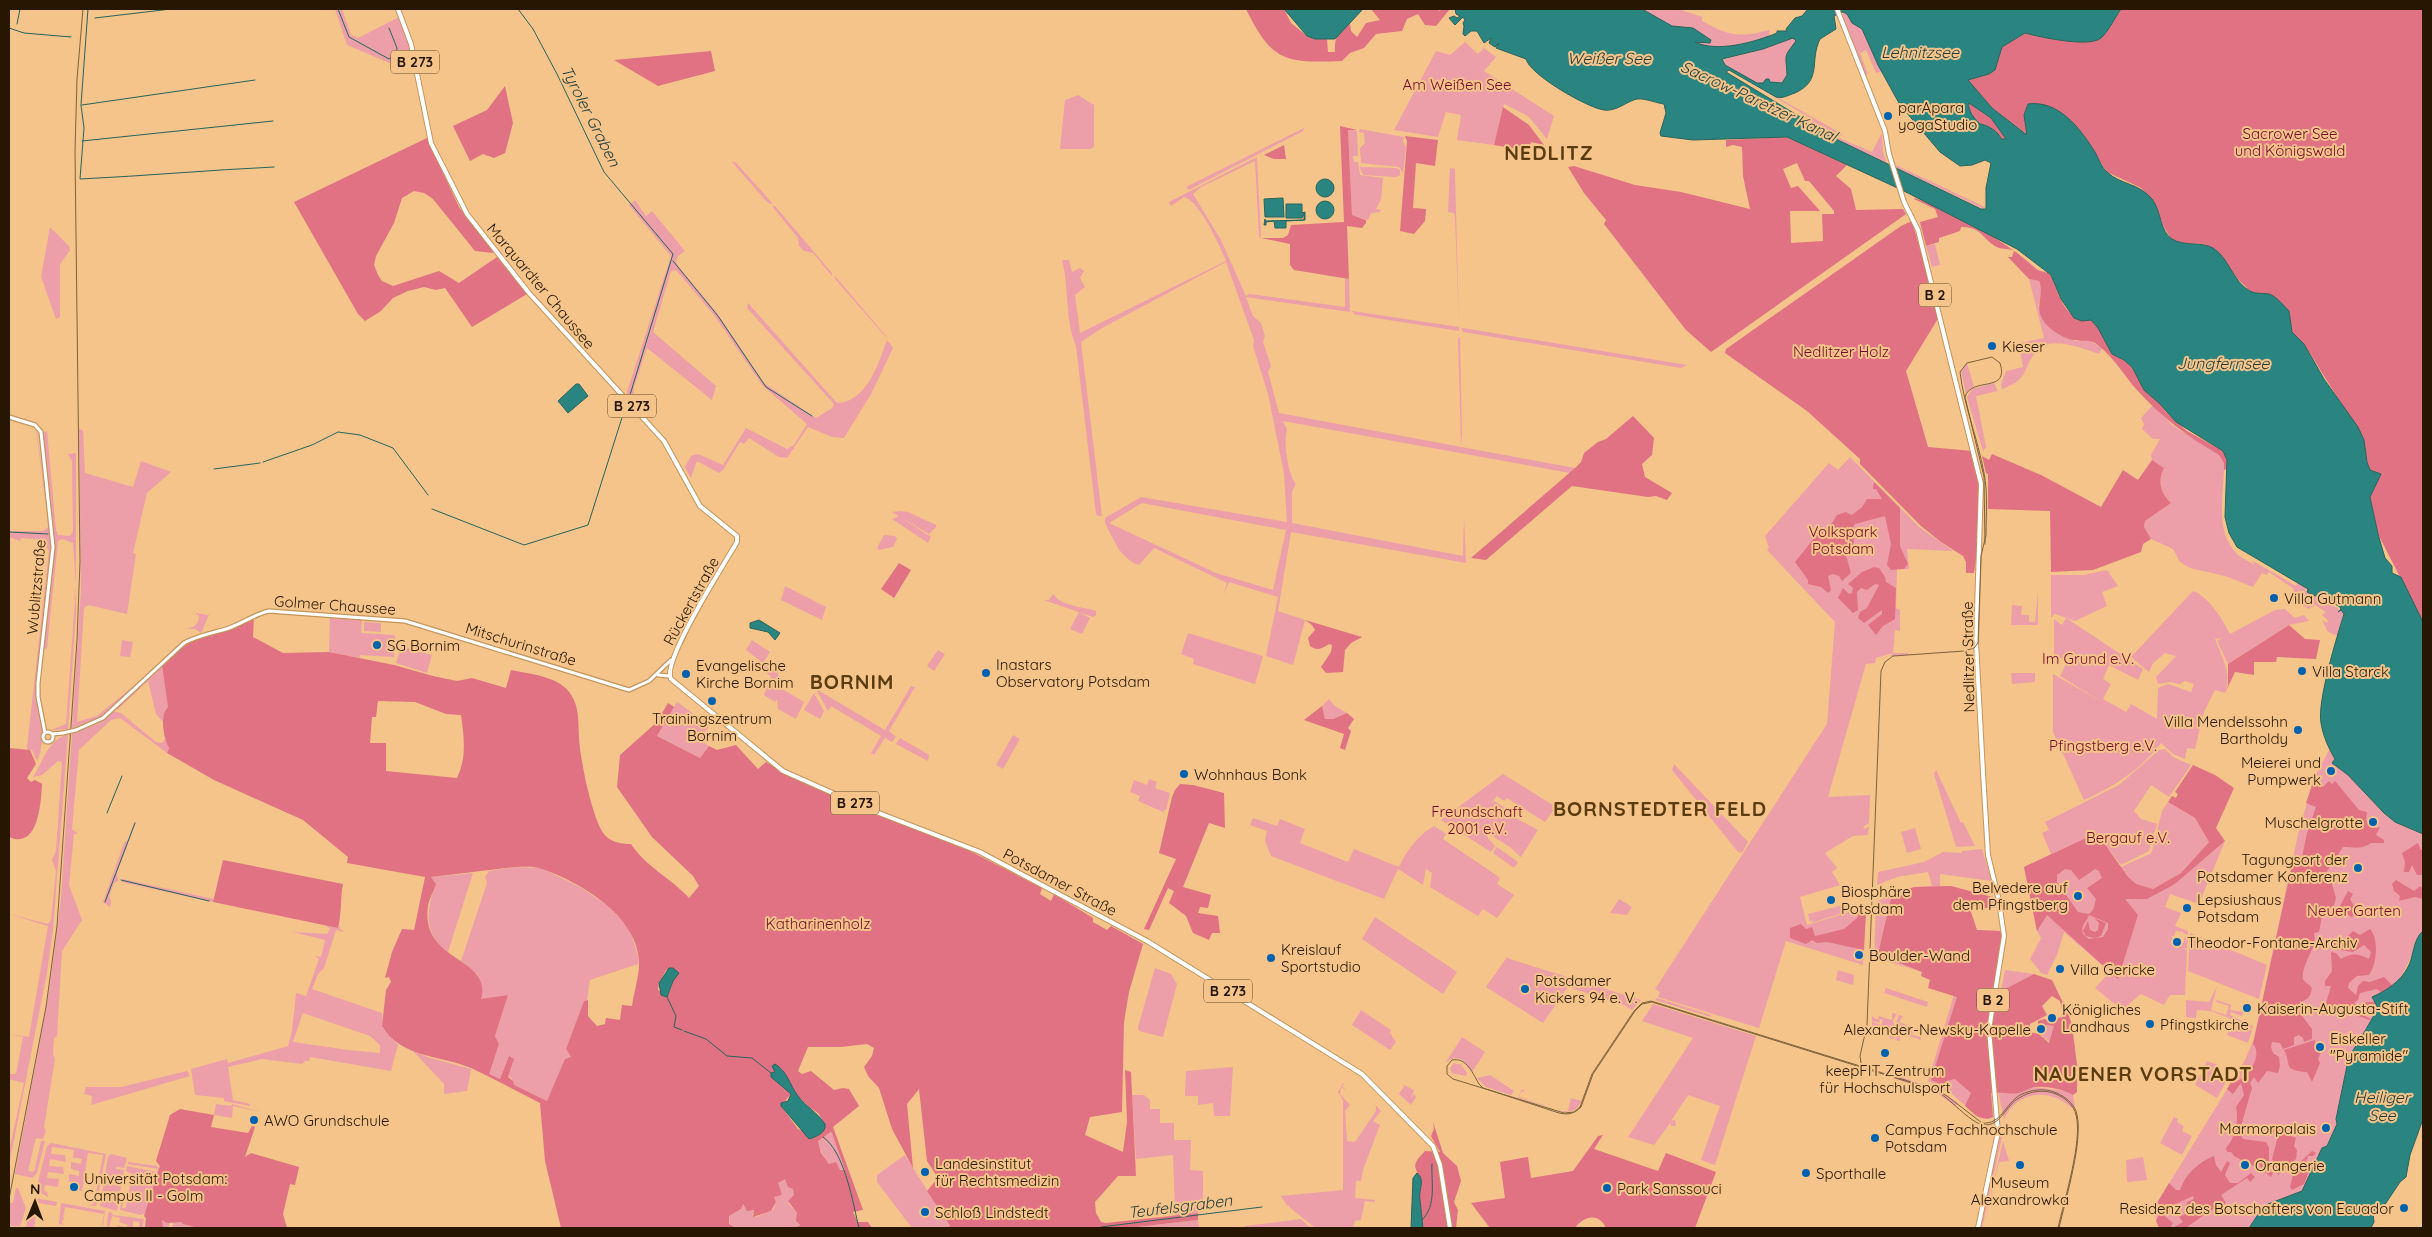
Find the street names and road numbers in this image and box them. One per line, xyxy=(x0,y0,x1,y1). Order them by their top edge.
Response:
road number: B 273 xyxy=(391,51,439,74)
street label: Marquardter Chaussee xyxy=(483,219,599,353)
road number: B 2 xyxy=(1919,284,1951,306)
road number: B 273 xyxy=(608,394,656,418)
street label: Wublitzstraße xyxy=(22,539,50,635)
street label: Rückertstraße xyxy=(659,554,723,648)
street label: Golmer Chaussee xyxy=(274,591,396,619)
street label: Nedlitzer Straße xyxy=(1958,601,1978,713)
street label: Mitschurinstraße xyxy=(463,618,579,670)
road number: B 273 xyxy=(831,791,879,814)
street label: Potsdamer Straße xyxy=(1000,844,1120,920)
road number: B 273 xyxy=(1204,979,1252,1002)
road number: B 2 xyxy=(1977,988,2009,1012)

